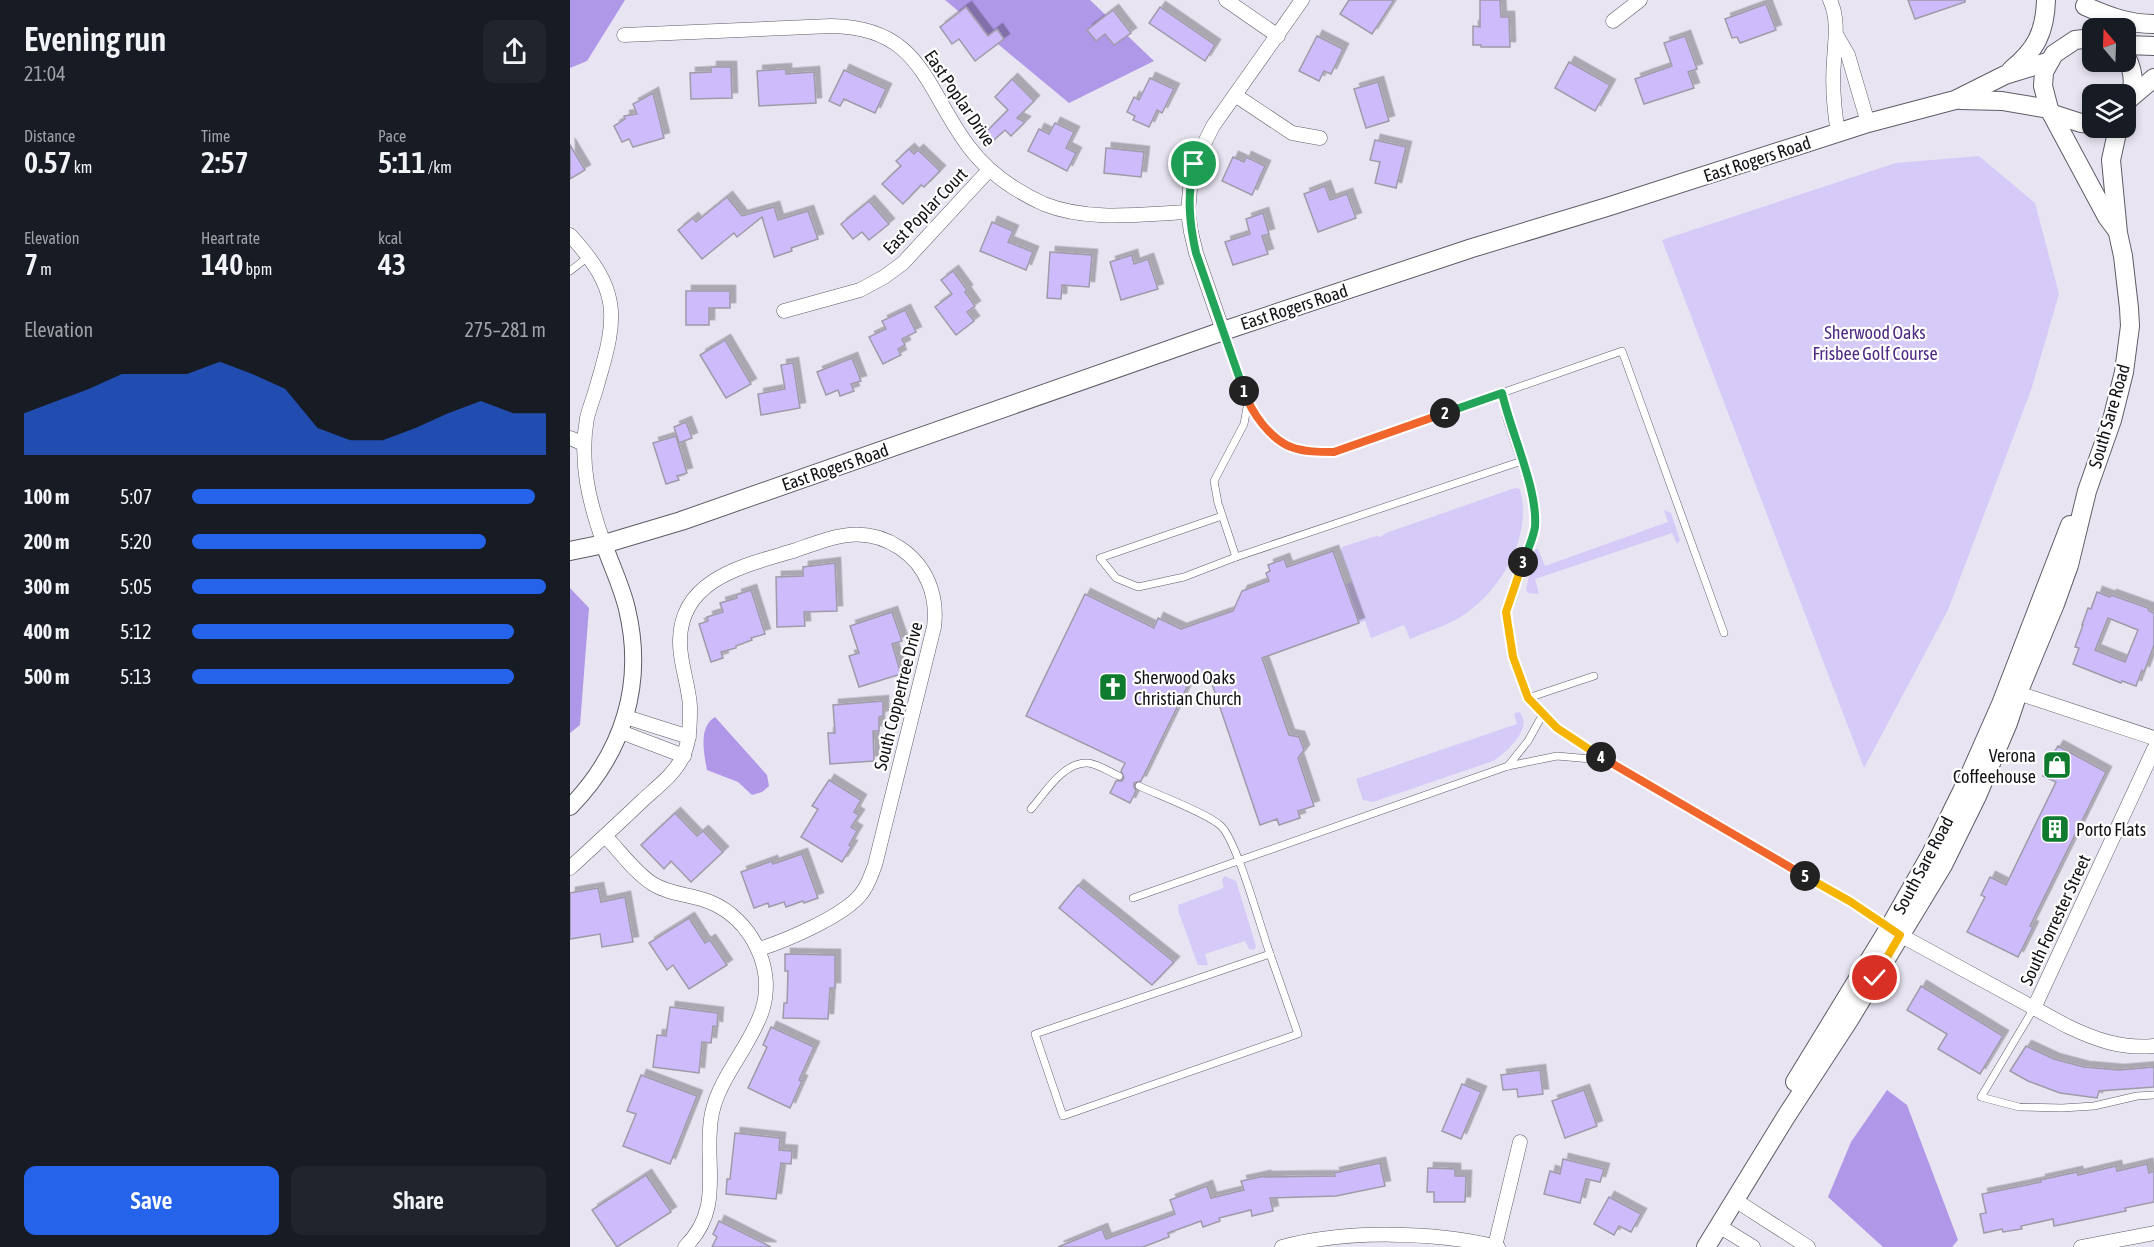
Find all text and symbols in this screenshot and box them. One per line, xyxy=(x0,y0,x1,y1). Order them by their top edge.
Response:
north arrow xyxy=(2082,18,2136,72)
map controls xyxy=(2082,18,2136,138)
text: Evening run xyxy=(24,20,166,58)
button: share xyxy=(483,20,546,83)
street label: East Poplar Drive xyxy=(920,46,1000,150)
text: 21:04 xyxy=(24,62,66,85)
button: layers xyxy=(2082,84,2136,138)
text: Distance xyxy=(24,127,75,145)
text: Time xyxy=(201,127,230,145)
text: Pace xyxy=(378,127,406,145)
street label: East Rogers Road xyxy=(1701,132,1813,186)
pin xyxy=(1168,138,1219,189)
text: 0.57 xyxy=(24,145,72,179)
text: 2:57 xyxy=(201,145,249,179)
text: 5:11 xyxy=(378,145,426,179)
icon: arrive xyxy=(1177,147,1210,180)
text: km xyxy=(72,158,92,176)
text: /km xyxy=(426,158,452,176)
street label: East Poplar Court xyxy=(878,163,972,259)
text: Elevation xyxy=(24,229,79,247)
text: Heart rate xyxy=(201,229,260,247)
text: kcal xyxy=(378,229,402,247)
text: 7 xyxy=(24,247,38,281)
text: 140 xyxy=(201,247,243,281)
text: 43 xyxy=(378,247,406,281)
text: m xyxy=(38,260,52,278)
text: bpm xyxy=(243,260,272,278)
street label: East Rogers Road xyxy=(1238,280,1350,334)
text: Elevation xyxy=(24,318,93,341)
text: 275–281 m xyxy=(464,318,546,341)
park label: Sherwood Oaks Frisbee Golf Course xyxy=(1812,322,1938,364)
street label: South Sare Road xyxy=(2084,362,2134,470)
pin: 1 xyxy=(1229,376,1259,406)
text: 1 xyxy=(1240,382,1248,400)
pin: 2 xyxy=(1430,398,1460,428)
text: 2 xyxy=(1441,404,1449,422)
street label: East Rogers Road xyxy=(779,439,891,495)
text: 100 m xyxy=(24,485,69,508)
text: 5:07 xyxy=(120,485,152,508)
text: 200 m xyxy=(24,530,69,553)
text: 5:20 xyxy=(120,530,152,553)
pin: 3 xyxy=(1508,547,1538,577)
text: 3 xyxy=(1519,553,1527,571)
text: 300 m xyxy=(24,575,69,598)
text: 5:05 xyxy=(120,575,152,598)
text: 400 m xyxy=(24,620,69,643)
text: 5:12 xyxy=(120,620,152,643)
street label: South Coppertree Drive xyxy=(869,620,927,772)
text: 500 m xyxy=(24,665,69,688)
text: 5:13 xyxy=(120,665,152,688)
place label: Sherwood Oaks Christian Church xyxy=(1134,667,1242,709)
church icon: Sherwood Oaks Christian Church xyxy=(1097,671,1129,703)
pin: 4 xyxy=(1586,742,1616,772)
place label: Verona Coffeehouse xyxy=(1953,745,2036,787)
text: 4 xyxy=(1597,748,1605,766)
shop icon: Verona Coffeehouse xyxy=(2041,749,2073,781)
street label: South Sare Road xyxy=(1889,813,1957,917)
building icon: Porto Flats xyxy=(2039,813,2071,845)
place label: Porto Flats xyxy=(2076,819,2146,840)
street label: South Forrester Street xyxy=(2015,851,2095,989)
pin: 5 xyxy=(1790,861,1820,891)
text: 5 xyxy=(1801,867,1809,885)
pin xyxy=(1849,952,1900,1003)
icon: check xyxy=(1858,961,1891,994)
button: Save xyxy=(24,1166,279,1235)
button: Share xyxy=(291,1166,546,1235)

